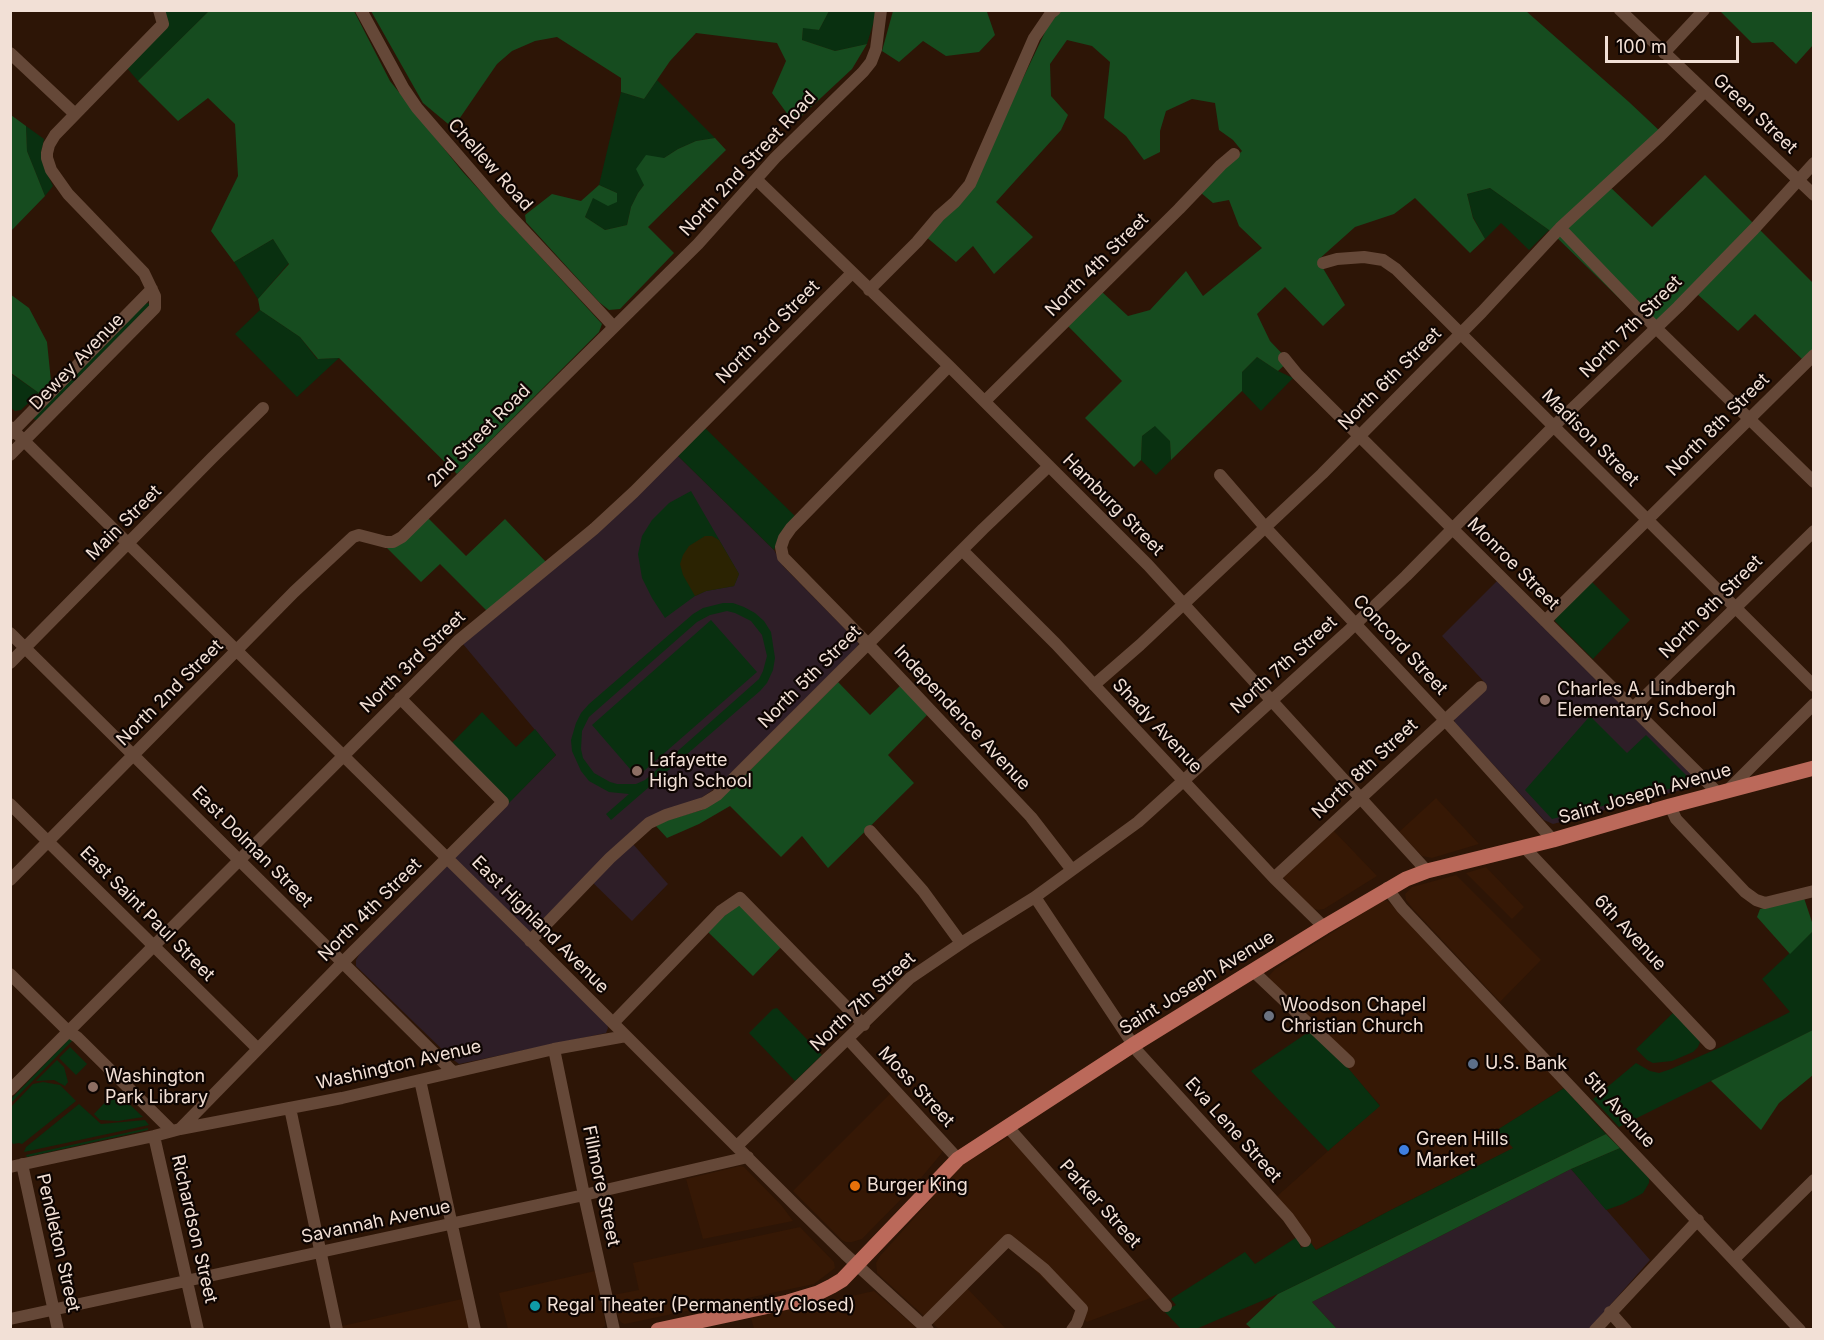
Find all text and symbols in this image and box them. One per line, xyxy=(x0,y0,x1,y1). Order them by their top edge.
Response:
scale bar xyxy=(1608,24,1742,62)
text: 100 m xyxy=(1616,36,1667,57)
street label: Green Street xyxy=(1708,69,1802,159)
street label: North 2nd Street Road xyxy=(675,87,821,241)
street label: Chellew Road xyxy=(443,115,537,215)
street label: North 4th Street xyxy=(1041,209,1153,321)
street label: North 7th Street xyxy=(1575,271,1687,383)
street label: North 3rd Street xyxy=(712,276,824,388)
street label: Dewey Avenue xyxy=(25,309,129,415)
street label: North 6th Street xyxy=(1334,323,1446,435)
street label: North 8th Street xyxy=(1662,369,1774,481)
street label: 2nd Street Road xyxy=(423,380,535,492)
street label: Madison Street xyxy=(1537,385,1643,491)
street label: Hamburg Street xyxy=(1058,450,1168,560)
street label: Main Street xyxy=(82,481,166,565)
street label: Monroe Street xyxy=(1462,513,1564,615)
street label: North 9th Street xyxy=(1655,551,1767,663)
street label: Concord Street xyxy=(1348,590,1452,700)
street label: North 3rd Street xyxy=(356,606,470,718)
street label: North 7th Street xyxy=(1226,612,1342,718)
street label: North 5th Street xyxy=(754,621,866,733)
street label: North 2nd Street xyxy=(112,635,228,751)
street label: Independence Avenue xyxy=(889,641,1035,795)
street label: Shady Avenue xyxy=(1108,674,1206,778)
place label: Charles A. Lindbergh Elementary School xyxy=(1557,679,1736,722)
marker: Charles A. Lindbergh Elementary School xyxy=(1538,693,1552,707)
street label: North 8th Street xyxy=(1308,715,1422,823)
place label: Lafayette High School xyxy=(649,750,752,792)
street label: Saint Joseph Avenue xyxy=(1556,759,1734,829)
marker: Lafayette High School xyxy=(630,764,644,778)
street label: East Dolman Street xyxy=(187,782,317,912)
street label: East Saint Paul Street xyxy=(75,842,219,986)
street label: East Highland Avenue xyxy=(467,852,613,998)
street label: North 4th Street xyxy=(314,854,426,966)
street label: 6th Avenue xyxy=(1589,891,1671,975)
street label: Saint Joseph Avenue xyxy=(1116,927,1278,1039)
street label: North 7th Street xyxy=(806,948,920,1056)
place label: Woodson Chapel Christian Church xyxy=(1281,995,1426,1038)
marker: Woodson Chapel Christian Church xyxy=(1262,1009,1276,1023)
street label: Washington Avenue xyxy=(314,1036,484,1094)
street label: Moss Street xyxy=(873,1042,959,1132)
place label: U.S. Bank xyxy=(1485,1053,1567,1075)
marker: U.S. Bank xyxy=(1466,1057,1480,1071)
place label: Washington Park Library xyxy=(105,1066,208,1108)
street label: 5th Avenue xyxy=(1578,1068,1660,1152)
street label: Eva Lene Street xyxy=(1180,1073,1286,1187)
marker: Washington Park Library xyxy=(86,1080,100,1094)
street label: Fillmore Street xyxy=(578,1124,624,1248)
place label: Green Hills Market xyxy=(1416,1129,1509,1172)
marker: Green Hills Market xyxy=(1397,1143,1411,1157)
street label: Richardson Street xyxy=(166,1153,222,1305)
street label: Parker Street xyxy=(1055,1155,1145,1253)
street label: Pendleton Street xyxy=(32,1172,84,1314)
place label: Burger King xyxy=(867,1175,968,1197)
marker: Burger King xyxy=(848,1179,862,1193)
street label: Savannah Avenue xyxy=(299,1196,453,1248)
place label: Regal Theater (Permanently Closed) xyxy=(547,1295,855,1317)
marker: Regal Theater (Permanently Closed) xyxy=(528,1299,542,1313)

